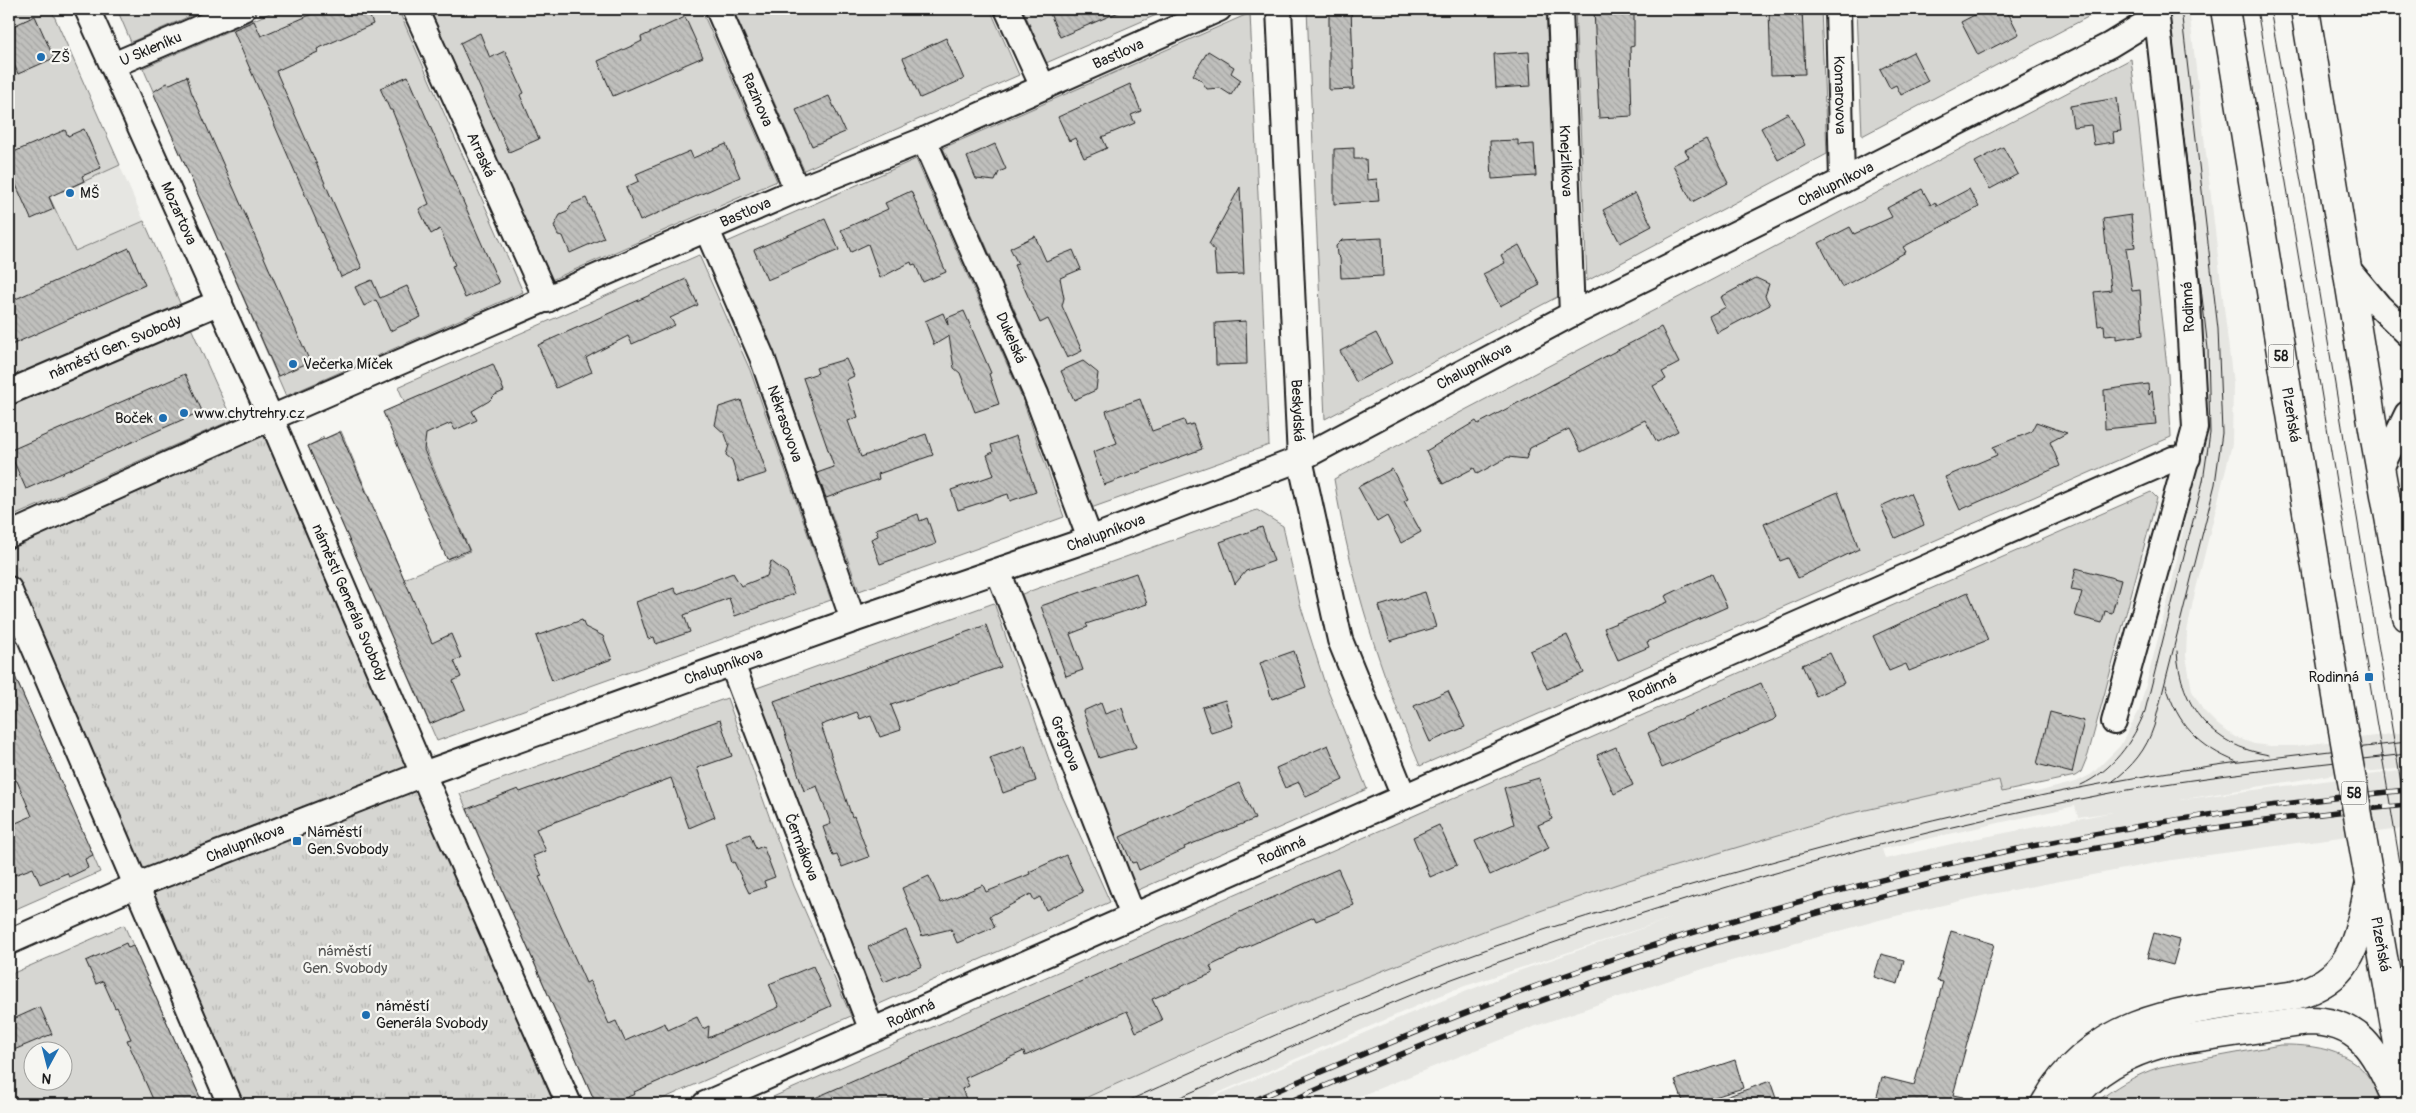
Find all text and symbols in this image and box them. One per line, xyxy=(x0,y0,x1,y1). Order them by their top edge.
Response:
street label: U Skleníku xyxy=(117,28,185,71)
street label: Bastlova xyxy=(1090,35,1147,74)
place label: ZŠ xyxy=(51,48,70,67)
marker: ZŠ xyxy=(35,51,47,63)
street label: Komarovova xyxy=(1829,55,1850,135)
street label: Razinova xyxy=(737,70,777,130)
street label: Knejzlíkova xyxy=(1555,125,1576,197)
street label: Arraská xyxy=(462,129,499,180)
street label: Chalupníkova xyxy=(1795,158,1877,211)
street label: Mozartova xyxy=(156,179,201,248)
place label: MŠ xyxy=(80,184,100,203)
marker: MŠ xyxy=(64,187,76,199)
street label: Bastlova xyxy=(717,193,774,232)
street label: Rodinná xyxy=(2178,281,2199,333)
street label: Dukelská xyxy=(991,309,1030,366)
street label: náměstí Gen. Svobody xyxy=(46,311,185,384)
street label: Chalupníkova xyxy=(1433,339,1515,394)
road number: 58 xyxy=(2268,344,2294,368)
place label: Večerka Míček xyxy=(303,355,394,374)
marker: Večerka Míček xyxy=(287,358,299,370)
street label: Beskydská xyxy=(1286,379,1308,442)
street label: Někrasovova xyxy=(763,383,807,465)
street label: Plzeňská xyxy=(2277,386,2305,444)
place label: www.chytrehry.cz xyxy=(194,404,305,423)
marker: www.chytrehry.cz xyxy=(178,407,190,419)
place label: Boček xyxy=(115,409,154,428)
marker: Boček xyxy=(157,412,169,424)
street label: Chalupníkova xyxy=(1064,510,1148,556)
street label: náměstí Generála Svobody xyxy=(307,521,391,685)
street label: Chalupníkova xyxy=(682,644,766,690)
place label: Rodinná xyxy=(2308,668,2359,687)
street label: Rodinná xyxy=(1626,669,1680,707)
marker: Rodinná xyxy=(2363,671,2375,683)
street label: Grégrova xyxy=(1046,713,1084,774)
road number: 58 xyxy=(2342,781,2366,804)
street label: Čermákova xyxy=(780,811,823,884)
street label: Chalupníkova xyxy=(203,820,287,867)
place label: Náměstí Gen.Svobody xyxy=(307,823,389,859)
street label: Rodinná xyxy=(1255,832,1309,870)
marker: Náměstí Gen.Svobody xyxy=(291,835,303,847)
street label: Plzeňská xyxy=(2366,915,2394,973)
park label: náměstí Gen. Svobody xyxy=(303,942,388,978)
street label: Rodinná xyxy=(884,995,938,1033)
place label: náměstí Generála Svobody xyxy=(376,997,488,1033)
marker: náměstí Generála Svobody xyxy=(360,1009,372,1021)
north arrow xyxy=(22,1040,72,1090)
text: N xyxy=(41,1069,52,1087)

